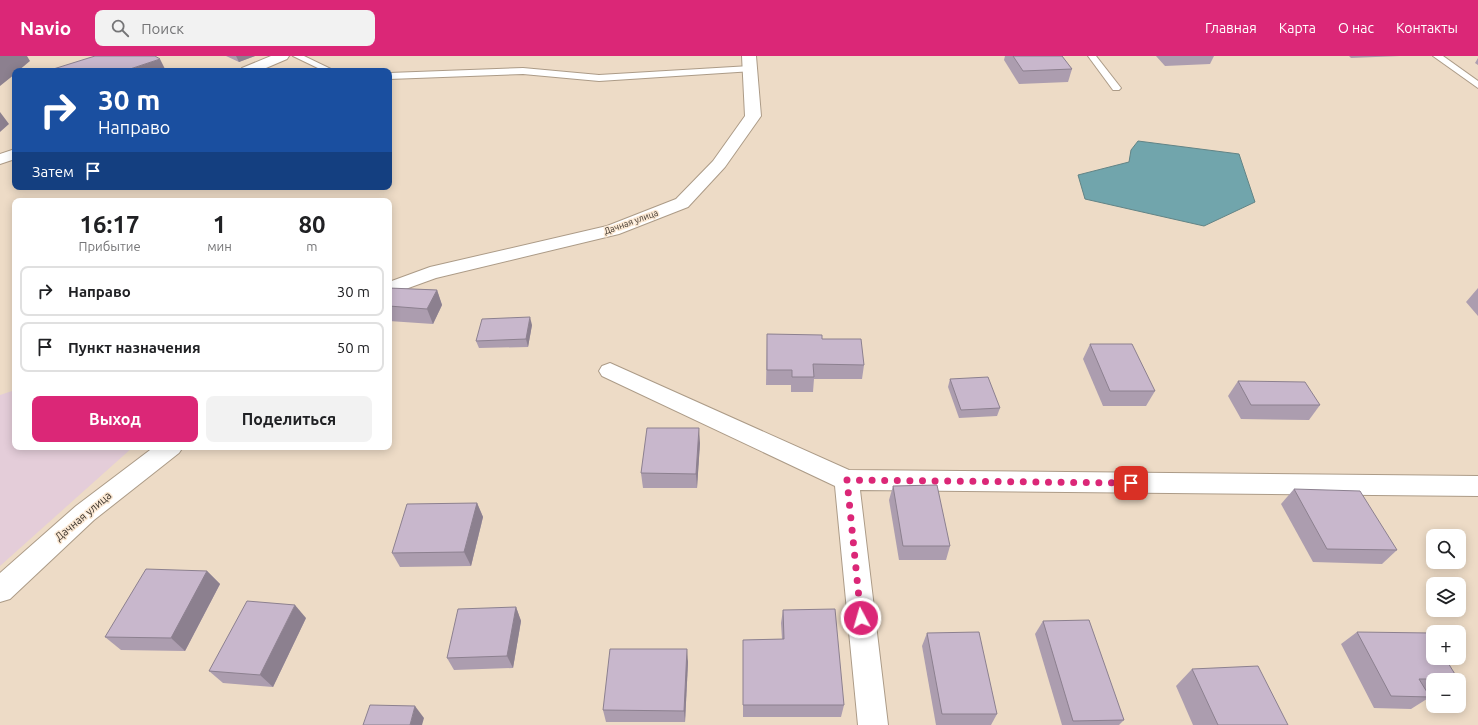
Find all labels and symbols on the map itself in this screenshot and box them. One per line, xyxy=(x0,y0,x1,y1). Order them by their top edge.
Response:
street label: Дачная улица xyxy=(602,208,660,236)
pin xyxy=(1114,466,1148,500)
street label: Дачная улица xyxy=(52,489,114,543)
position arrow xyxy=(840,597,882,639)

